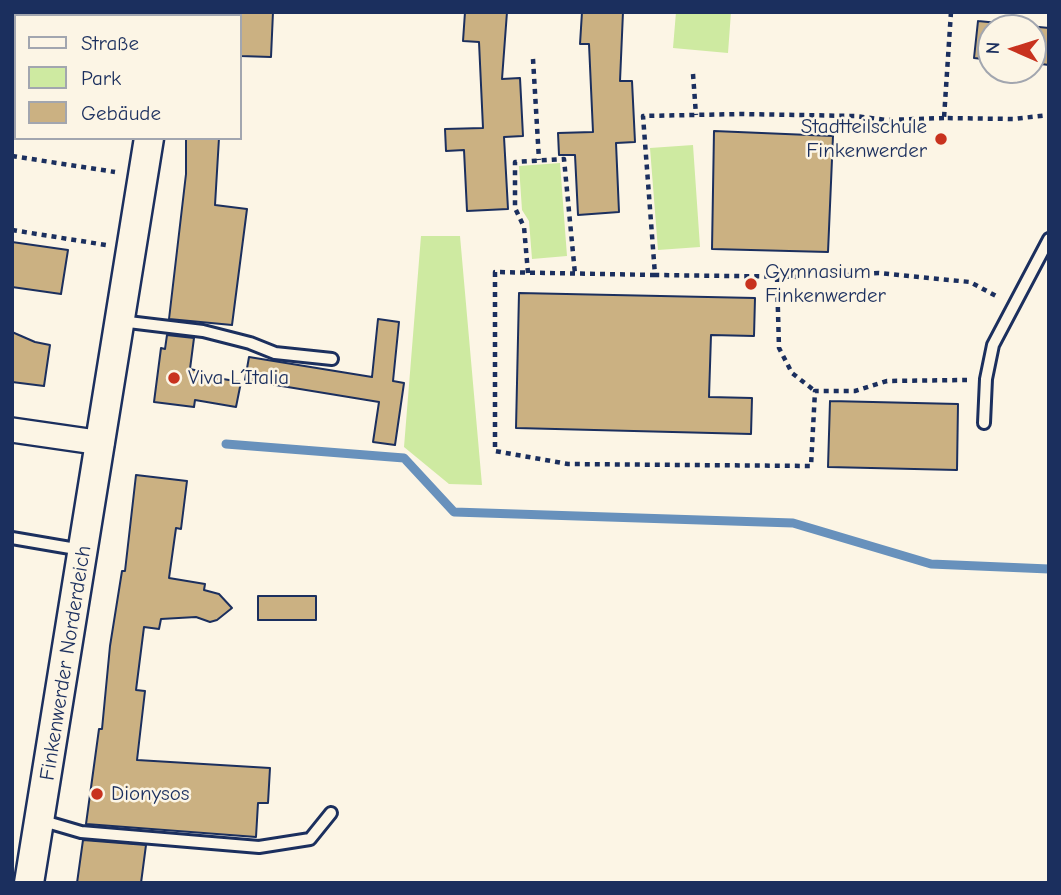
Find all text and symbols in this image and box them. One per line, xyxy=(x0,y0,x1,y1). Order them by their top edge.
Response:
legend xyxy=(14,14,242,140)
north arrow xyxy=(977,14,1047,84)
text: Straße xyxy=(81,31,139,55)
text: N xyxy=(982,41,1004,55)
text: Park xyxy=(81,66,121,90)
text: Gebäude xyxy=(81,101,161,125)
place label: Stadtteilschule Finkenwerder xyxy=(801,114,927,164)
marker: Stadtteilschule Finkenwerder xyxy=(933,131,949,147)
place label: Gymnasium Finkenwerder xyxy=(765,259,886,309)
marker: Gymnasium Finkenwerder xyxy=(743,276,759,292)
place label: Viva L´Italia xyxy=(188,365,289,391)
marker: Viva L´Italia xyxy=(166,370,182,386)
street label: Finkenwerder Norderdeich xyxy=(35,544,97,782)
place label: Dionysos xyxy=(111,781,189,807)
marker: Dionysos xyxy=(89,786,105,802)

